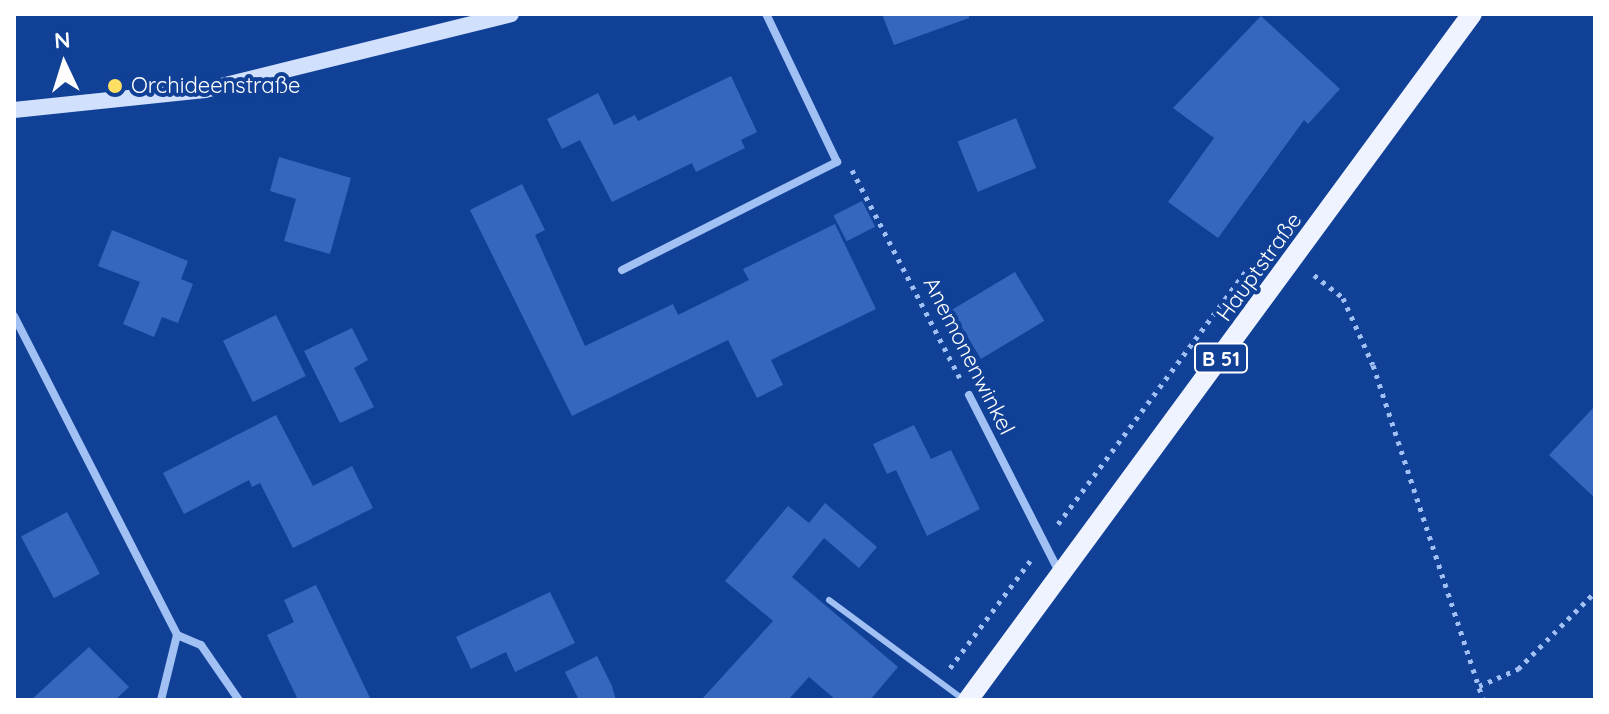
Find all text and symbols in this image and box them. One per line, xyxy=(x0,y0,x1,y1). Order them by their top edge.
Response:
north arrow xyxy=(24,24,104,104)
text: N xyxy=(53,26,71,55)
place label: Orchideenstraße xyxy=(131,73,300,99)
marker: Orchideenstraße xyxy=(106,77,124,95)
street label: Hauptstraße xyxy=(1211,208,1307,326)
street label: Anemonenwinkel xyxy=(918,273,1020,439)
road number: B 51 xyxy=(1193,342,1249,374)

